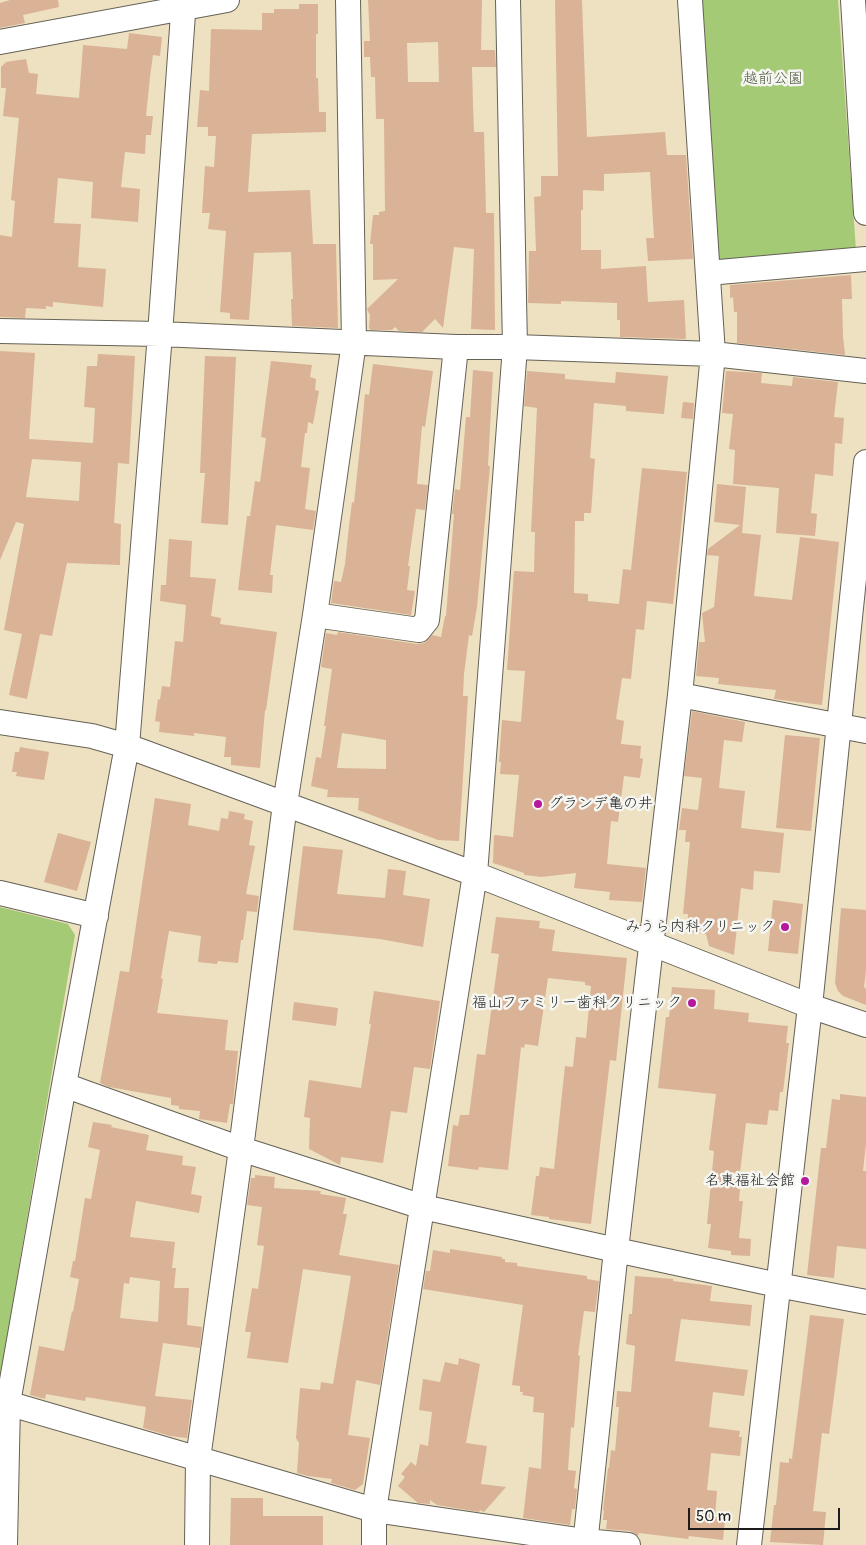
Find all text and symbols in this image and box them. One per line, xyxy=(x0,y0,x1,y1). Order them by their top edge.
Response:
park label: 越前公園 xyxy=(743,70,803,88)
place label: グランデ亀の井 xyxy=(548,795,653,813)
marker: グランデ亀の井 xyxy=(532,798,544,810)
place label: みうら内科クリニック xyxy=(625,918,775,936)
marker: みうら内科クリニック xyxy=(779,921,791,933)
place label: 福山ファミリー歯科クリニック xyxy=(472,994,682,1012)
marker: 福山ファミリー歯科クリニック xyxy=(686,997,698,1009)
place label: 名東福祉会館 xyxy=(705,1172,795,1190)
marker: 名東福祉会館 xyxy=(799,1175,811,1187)
scale bar xyxy=(691,1498,844,1530)
text: 50 m xyxy=(696,1507,731,1526)

